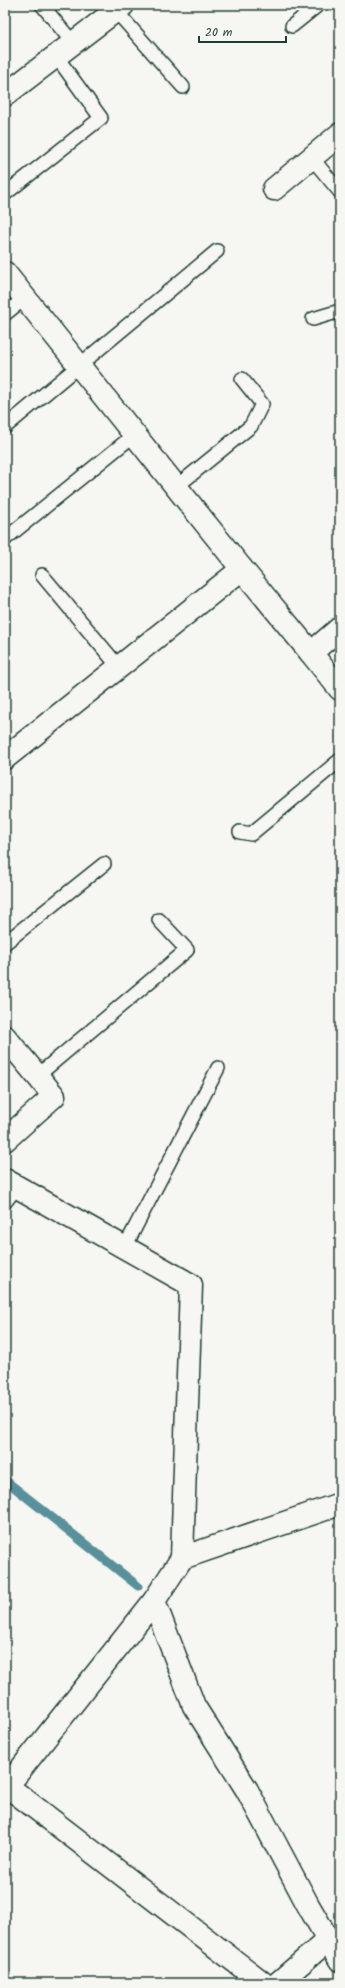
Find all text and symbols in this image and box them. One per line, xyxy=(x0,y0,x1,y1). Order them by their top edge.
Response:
scale bar xyxy=(199,18,286,44)
text: 20 m xyxy=(205,23,233,42)

